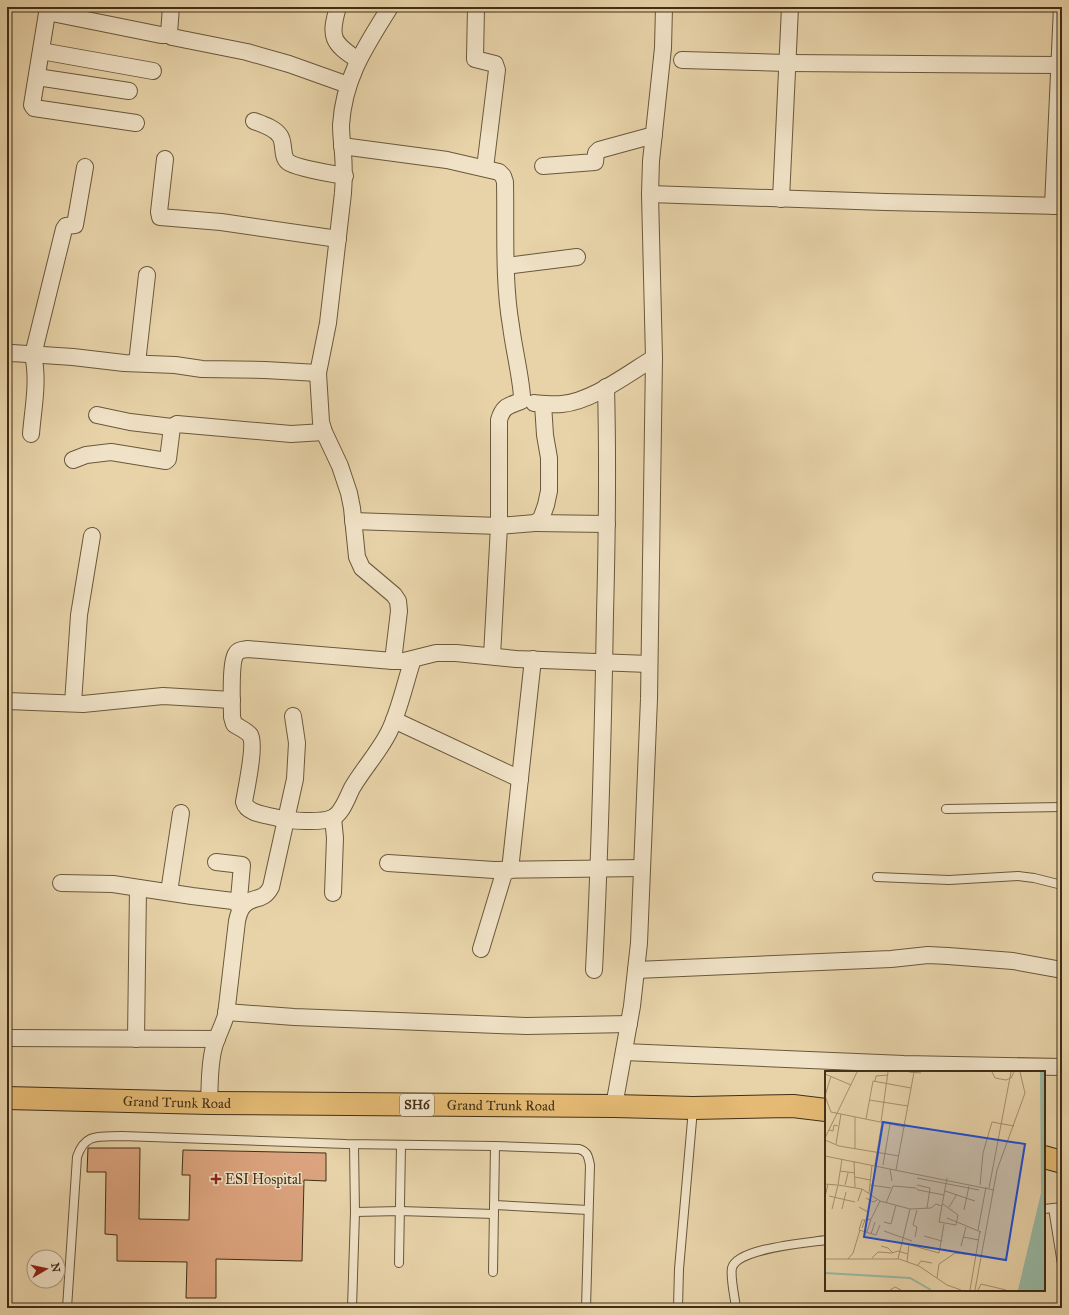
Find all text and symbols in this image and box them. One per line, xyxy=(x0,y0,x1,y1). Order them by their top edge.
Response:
inset map xyxy=(825,1071,1045,1291)
street label: Grand Trunk Road xyxy=(123,1092,231,1112)
road number: SH6 xyxy=(400,1094,434,1116)
street label: Grand Trunk Road xyxy=(447,1096,555,1114)
place label: ESI Hospital xyxy=(225,1171,302,1188)
marker: ESI Hospital xyxy=(210,1173,222,1185)
north arrow xyxy=(26,1249,66,1289)
text: N xyxy=(48,1262,63,1274)

